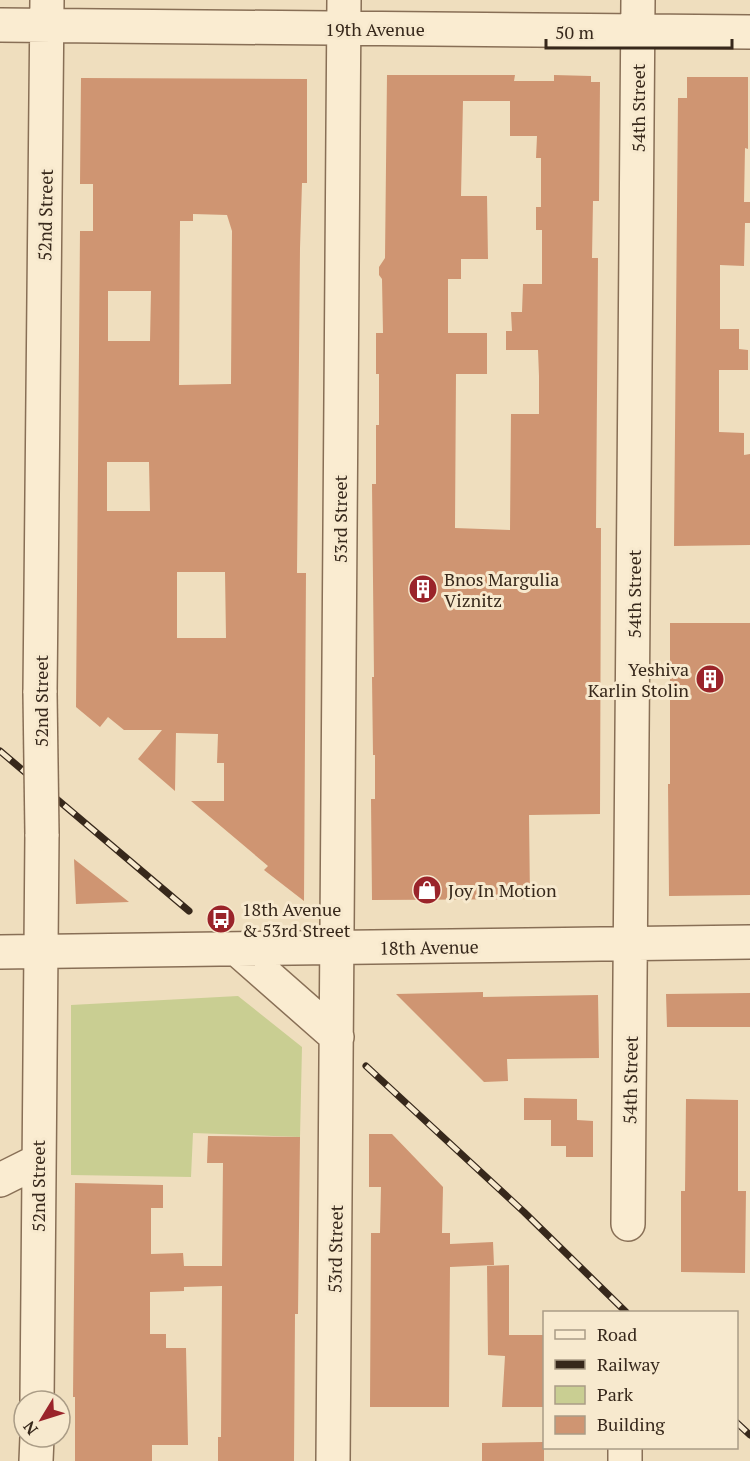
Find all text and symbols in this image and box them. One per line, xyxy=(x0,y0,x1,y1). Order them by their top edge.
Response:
scale bar xyxy=(546,12,732,50)
street label: 19th Avenue xyxy=(325,17,425,41)
text: 50 m xyxy=(555,20,595,44)
street label: 54th Street xyxy=(626,63,650,152)
street label: 52nd Street xyxy=(32,168,58,261)
street label: 53rd Street xyxy=(328,474,352,563)
street label: 54th Street xyxy=(622,549,646,638)
place label: Bnos Margulia Viznitz xyxy=(444,567,559,612)
building icon: Bnos Margulia Viznitz xyxy=(407,573,439,605)
street label: 52nd Street xyxy=(29,655,53,747)
place label: Yeshiva Karlin Stolin xyxy=(588,657,689,702)
building icon: Yeshiva Karlin Stolin xyxy=(694,663,726,695)
shop icon: Joy In Motion xyxy=(411,874,443,906)
place label: Joy In Motion xyxy=(448,878,557,902)
place label: 18th Avenue & 53rd Street xyxy=(242,897,351,942)
bus stop icon: 18th Avenue & 53rd Street xyxy=(205,903,237,935)
street label: 18th Avenue xyxy=(379,934,479,960)
street label: 54th Street xyxy=(617,1035,643,1125)
street label: 52nd Street xyxy=(26,1140,50,1232)
street label: 53rd Street xyxy=(322,1204,348,1293)
legend xyxy=(543,1311,738,1449)
text: Road xyxy=(597,1322,637,1346)
text: Railway xyxy=(597,1352,661,1376)
text: Park xyxy=(597,1382,634,1406)
north arrow xyxy=(12,1389,72,1449)
text: Building xyxy=(597,1412,665,1436)
text: N xyxy=(18,1417,43,1440)

